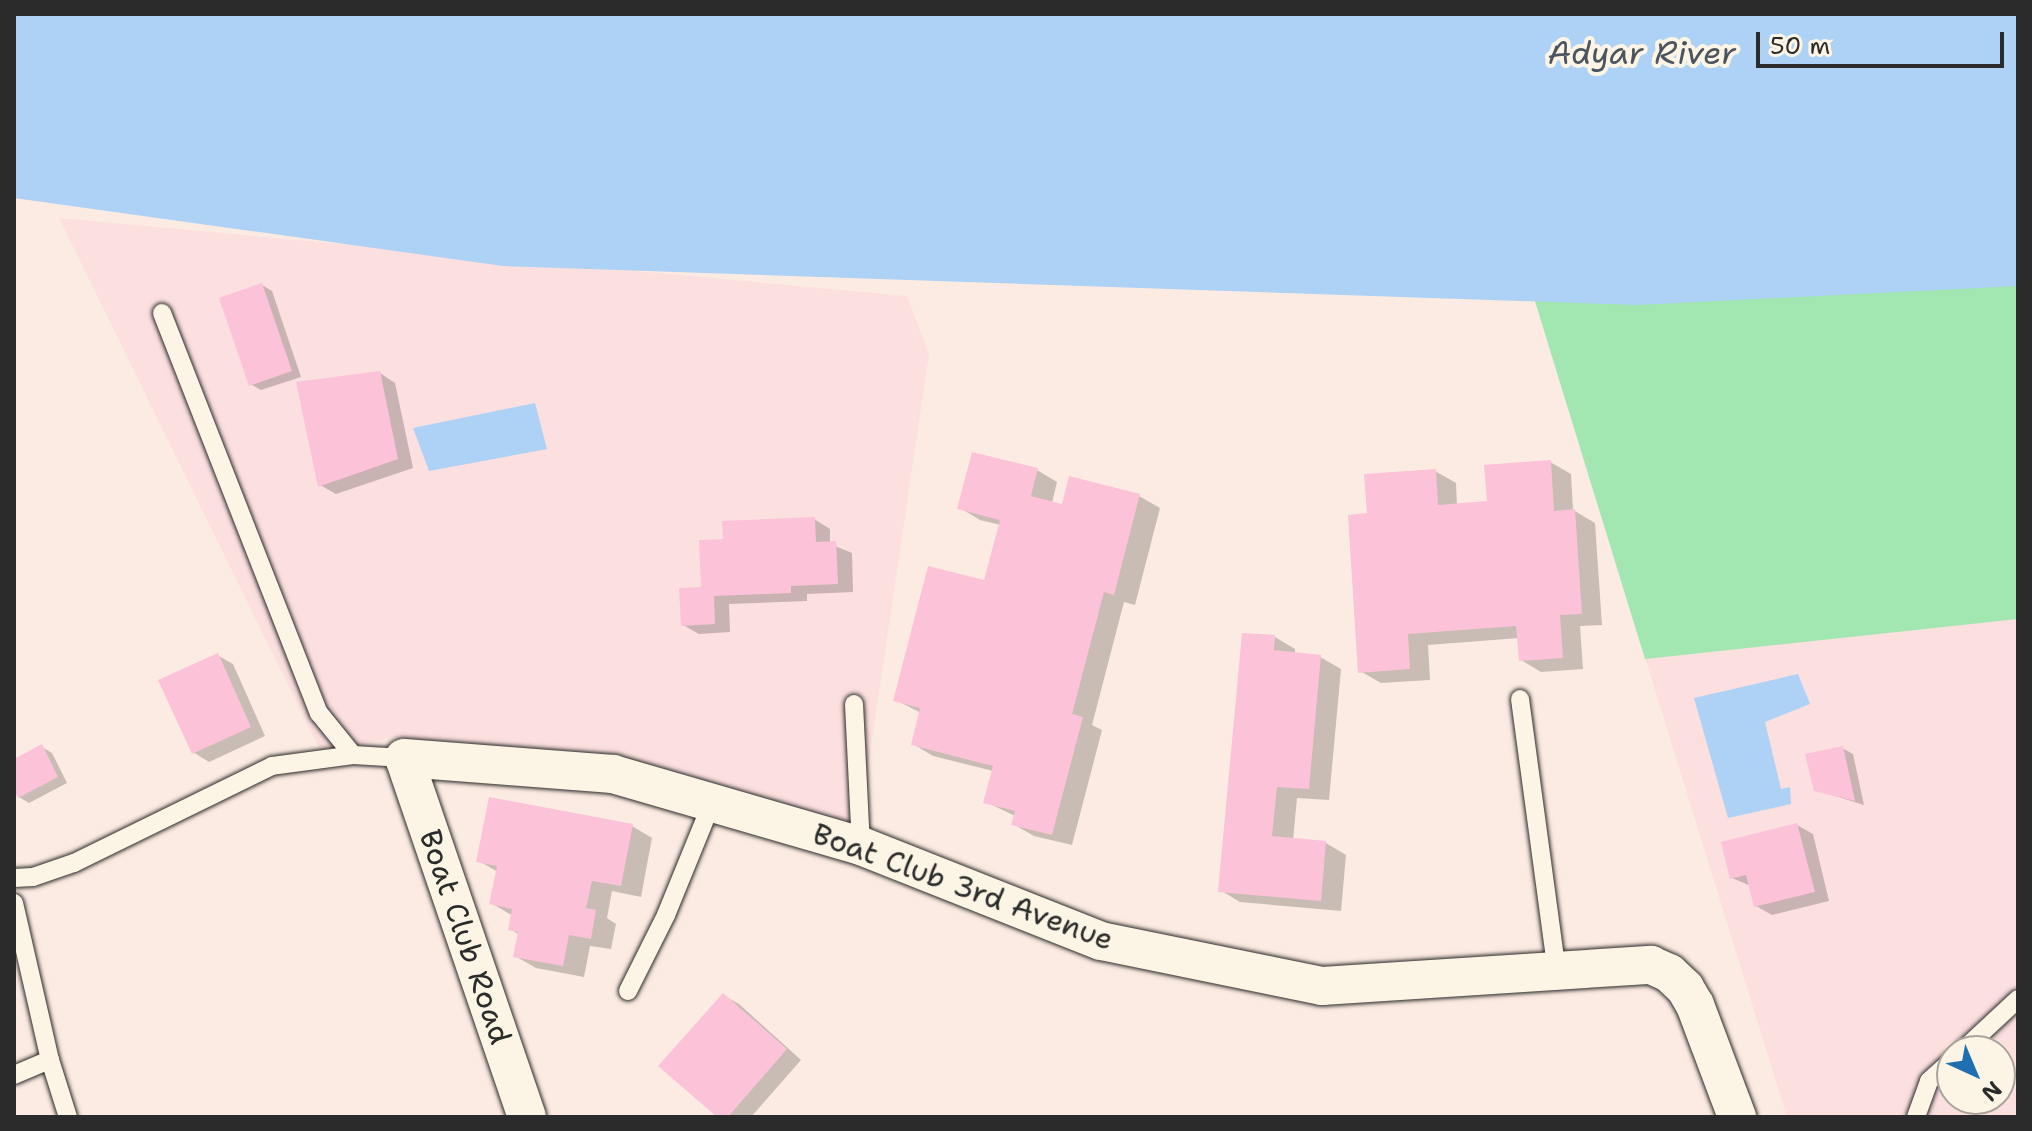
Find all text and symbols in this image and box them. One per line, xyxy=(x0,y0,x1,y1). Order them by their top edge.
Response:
scale bar xyxy=(1760,16,2008,66)
text: 50 m xyxy=(1770,30,1830,62)
water label: Adyar River xyxy=(1548,34,1736,72)
street label: Boat Club 3rd Avenue xyxy=(808,816,1118,958)
street label: Boat Club Road xyxy=(411,825,519,1049)
north arrow xyxy=(1936,1035,2016,1115)
text: N xyxy=(1975,1075,2008,1108)

